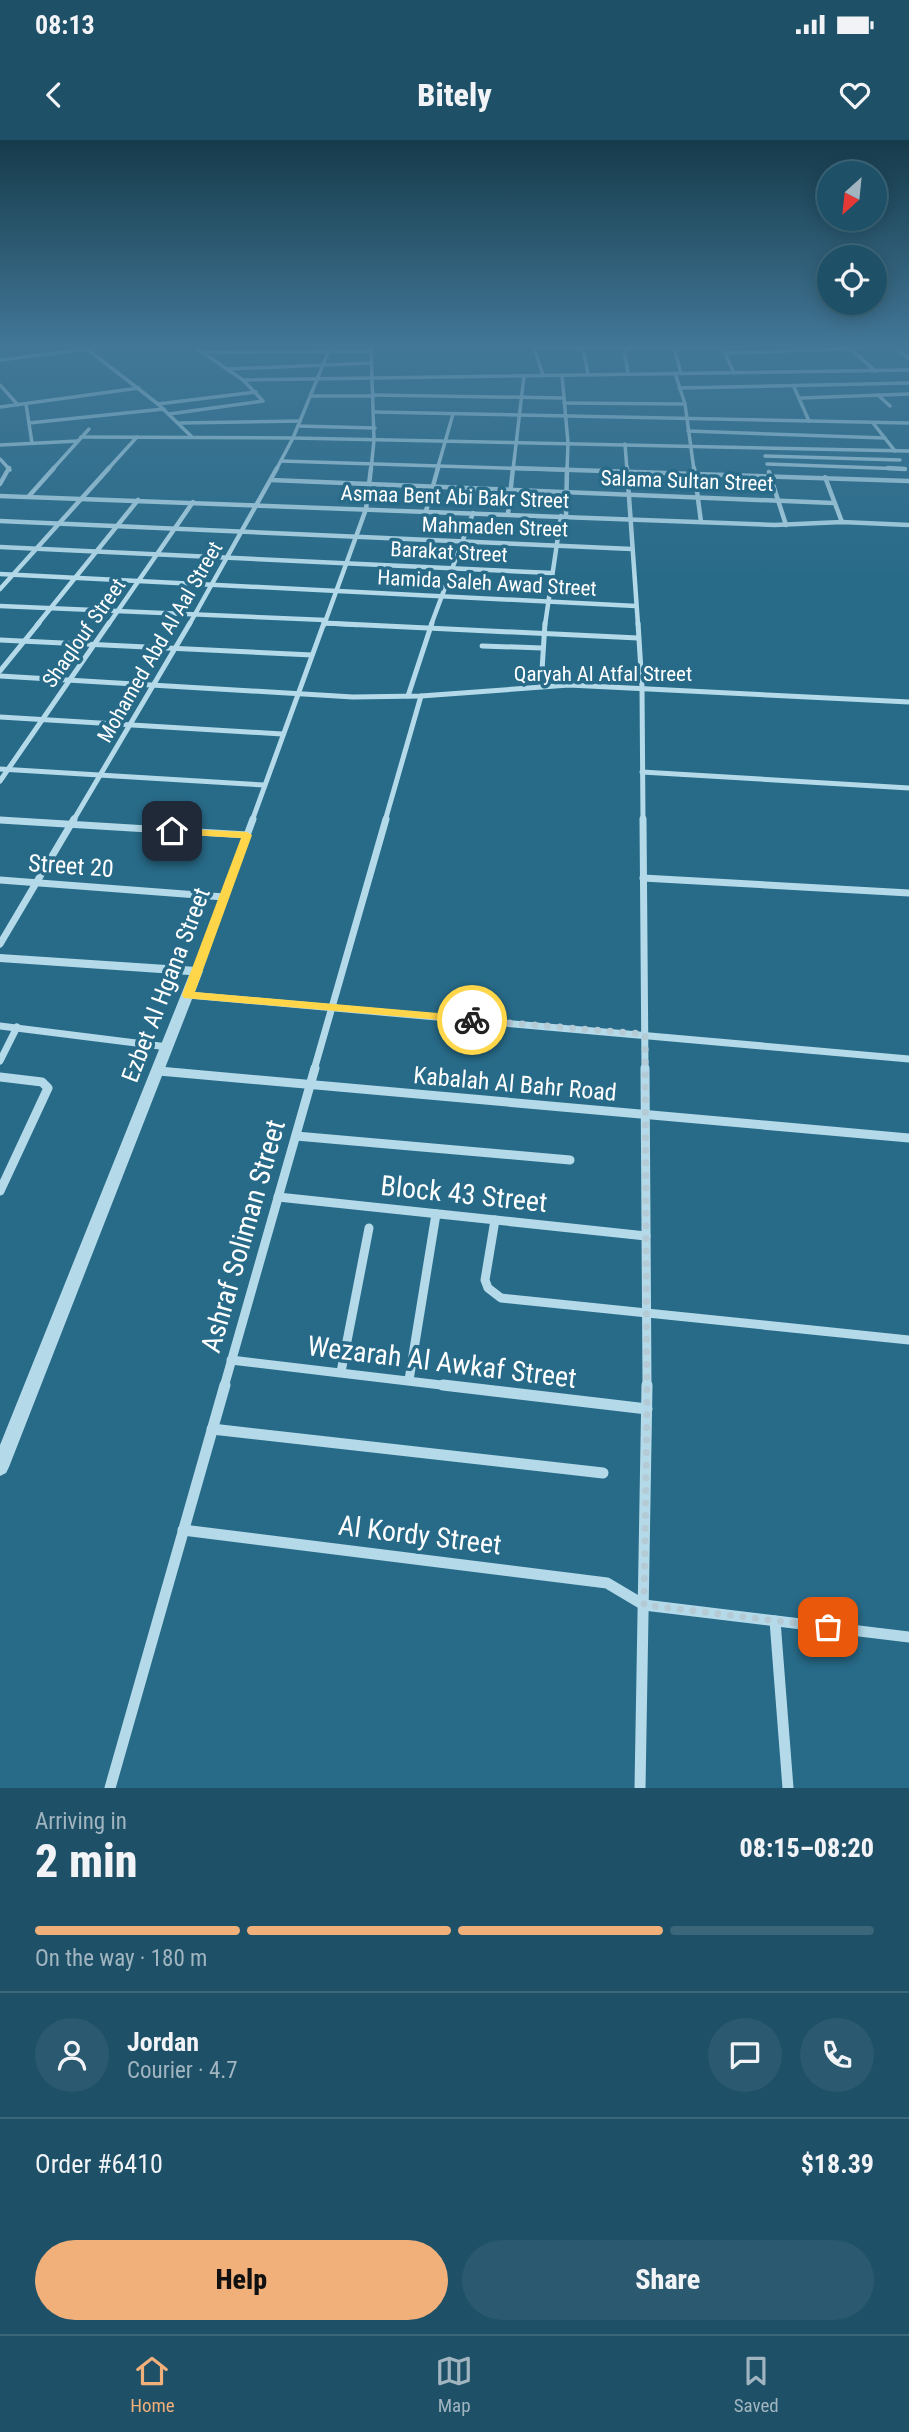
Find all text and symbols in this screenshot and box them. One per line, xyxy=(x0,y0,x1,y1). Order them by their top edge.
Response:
text: 08:13 xyxy=(35,10,95,40)
icon: back xyxy=(35,76,73,114)
text: Bitely xyxy=(417,76,492,114)
icon: heart xyxy=(836,76,874,114)
north arrow xyxy=(817,161,887,231)
map controls xyxy=(817,161,887,315)
button: locate xyxy=(817,245,887,315)
street label: Salama Sultan Street xyxy=(600,466,774,496)
street label: Asmaa Bent Abi Bakr Street xyxy=(340,481,570,513)
street label: Mahmaden Street xyxy=(421,512,569,542)
street label: Mohamed Abd Al Aal Street xyxy=(93,537,227,747)
street label: Barakat Street xyxy=(390,537,508,567)
street label: Hamida Saleh Awad Street xyxy=(377,565,597,601)
street label: Shaqlouf Street xyxy=(38,574,130,692)
street label: Qaryah Al Atfal Street xyxy=(514,662,692,686)
pin xyxy=(142,801,202,861)
icon: home xyxy=(153,812,191,850)
street label: Street 20 xyxy=(27,849,115,883)
street label: Ezbet Al Hgana Street xyxy=(116,884,216,1086)
courier xyxy=(437,985,507,1055)
icon: bike xyxy=(453,1001,491,1039)
street label: Kabalah Al Bahr Road xyxy=(412,1061,618,1107)
street label: Ashraf Soliman Street xyxy=(194,1116,292,1356)
street label: Block 43 Street xyxy=(379,1169,549,1219)
street label: Wezarah Al Awkaf Street xyxy=(306,1329,578,1395)
street label: Al Kordy Street xyxy=(337,1509,503,1561)
pin xyxy=(798,1597,858,1657)
icon: bag xyxy=(809,1608,847,1646)
text: Arriving in xyxy=(35,1808,127,1835)
text: 08:15–08:20 xyxy=(740,1833,874,1863)
text: 2 min xyxy=(35,1834,138,1888)
text: On the way · 180 m xyxy=(35,1945,207,1972)
button: person xyxy=(35,2018,109,2092)
button: chat xyxy=(708,2018,782,2092)
button: phone xyxy=(800,2018,874,2092)
text: Jordan xyxy=(127,2027,199,2057)
text: Courier · 4.7 xyxy=(127,2057,238,2084)
text: Order #6410 xyxy=(35,2149,163,2179)
text: $18.39 xyxy=(801,2149,874,2179)
button: Help xyxy=(35,2240,448,2320)
button: Share xyxy=(462,2240,874,2320)
tab: Home xyxy=(130,2352,175,2417)
tab: Map xyxy=(435,2352,473,2417)
tab: Saved xyxy=(734,2352,779,2417)

